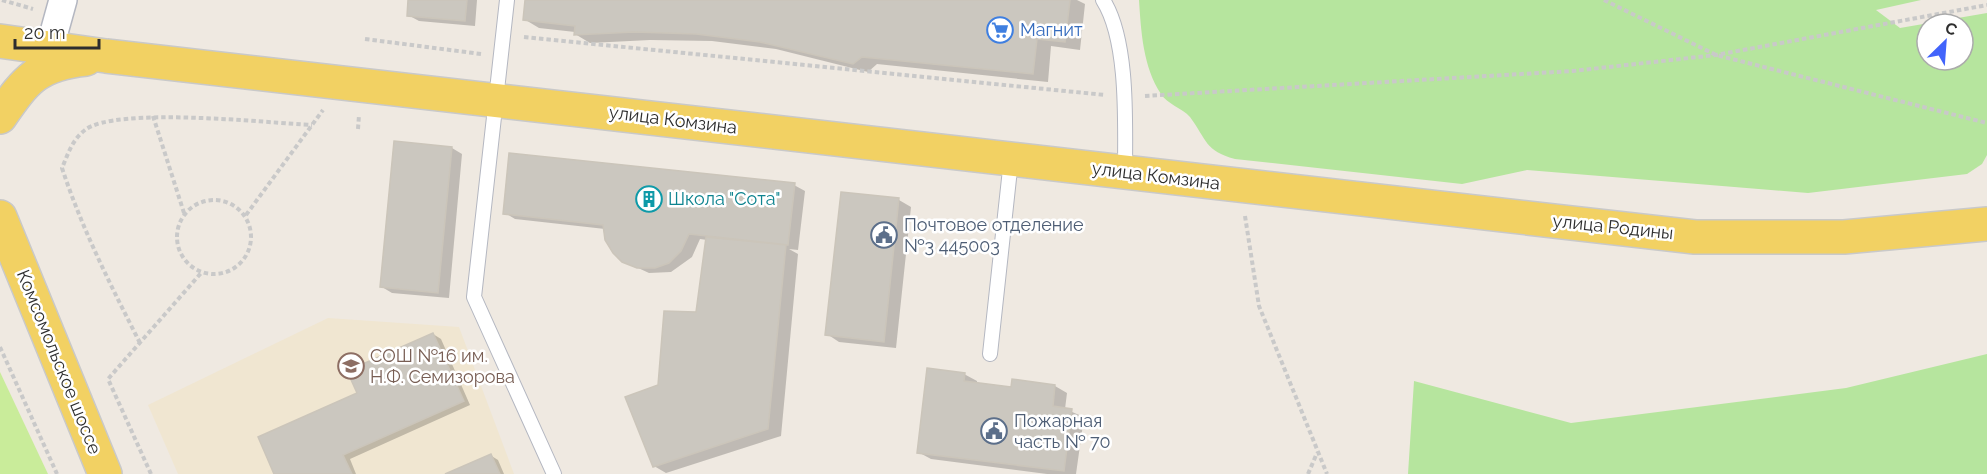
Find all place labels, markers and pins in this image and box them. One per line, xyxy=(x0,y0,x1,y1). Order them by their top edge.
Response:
supermarket icon: Магнит xyxy=(985,15,1015,45)
place label: Магнит xyxy=(1020,19,1083,40)
building icon: Школа "Сота" xyxy=(634,184,664,214)
place label: Школа "Сота" xyxy=(668,188,781,209)
place label: Почтовое отделение №3 445003 xyxy=(904,214,1084,256)
public building icon: Почтовое отделение №3 445003 xyxy=(869,220,899,250)
place label: СОШ №16 им. Н.Ф. Семизорова xyxy=(370,345,515,387)
school or university icon: СОШ №16 им. Н.Ф. Семизорова xyxy=(336,351,366,381)
place label: Пожарная часть № 70 xyxy=(1014,410,1111,452)
public building icon: Пожарная часть № 70 xyxy=(979,416,1009,446)

